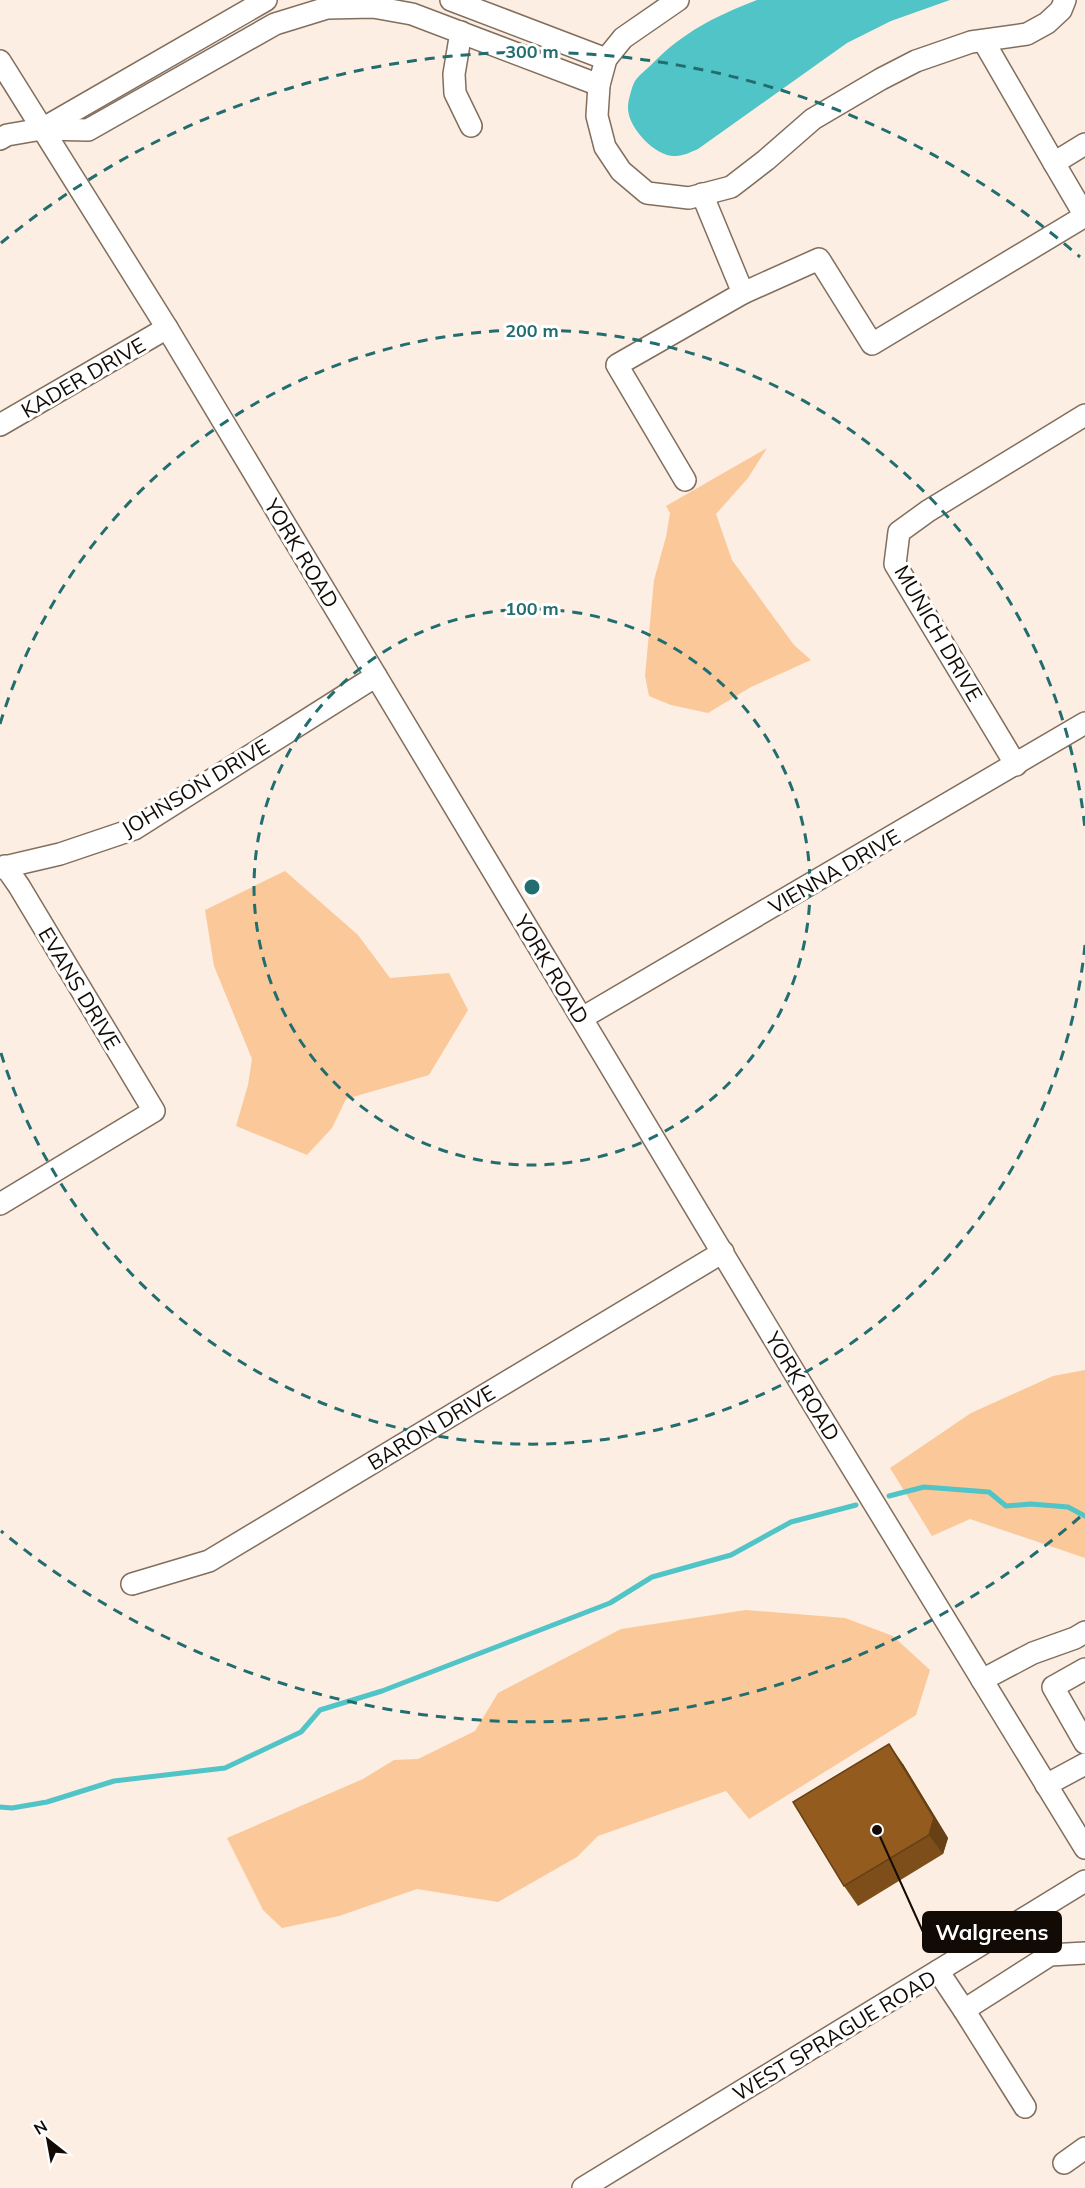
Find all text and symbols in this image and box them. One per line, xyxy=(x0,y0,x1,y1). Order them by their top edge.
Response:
text: 300 m xyxy=(505,40,559,63)
text: 200 m xyxy=(505,319,559,342)
street label: KADER DRIVE xyxy=(16,331,150,423)
street label: YORK ROAD xyxy=(259,493,345,612)
street label: MUNICH DRIVE xyxy=(889,560,989,706)
text: 100 m xyxy=(505,597,559,620)
street label: JOHNSON DRIVE xyxy=(116,733,274,841)
street label: VIENNA DRIVE xyxy=(764,823,904,919)
centre of rings xyxy=(522,877,542,897)
street label: YORK ROAD xyxy=(509,909,595,1028)
street label: EVANS DRIVE xyxy=(33,922,127,1054)
street label: YORK ROAD xyxy=(760,1326,846,1445)
street label: BARON DRIVE xyxy=(363,1379,499,1475)
callout: Walgreens xyxy=(923,1912,1061,1952)
text: Walgreens xyxy=(935,1918,1049,1946)
street label: WEST SPRAGUE ROAD xyxy=(728,1964,940,2106)
north arrow xyxy=(18,2110,78,2170)
text: N xyxy=(30,2115,51,2139)

